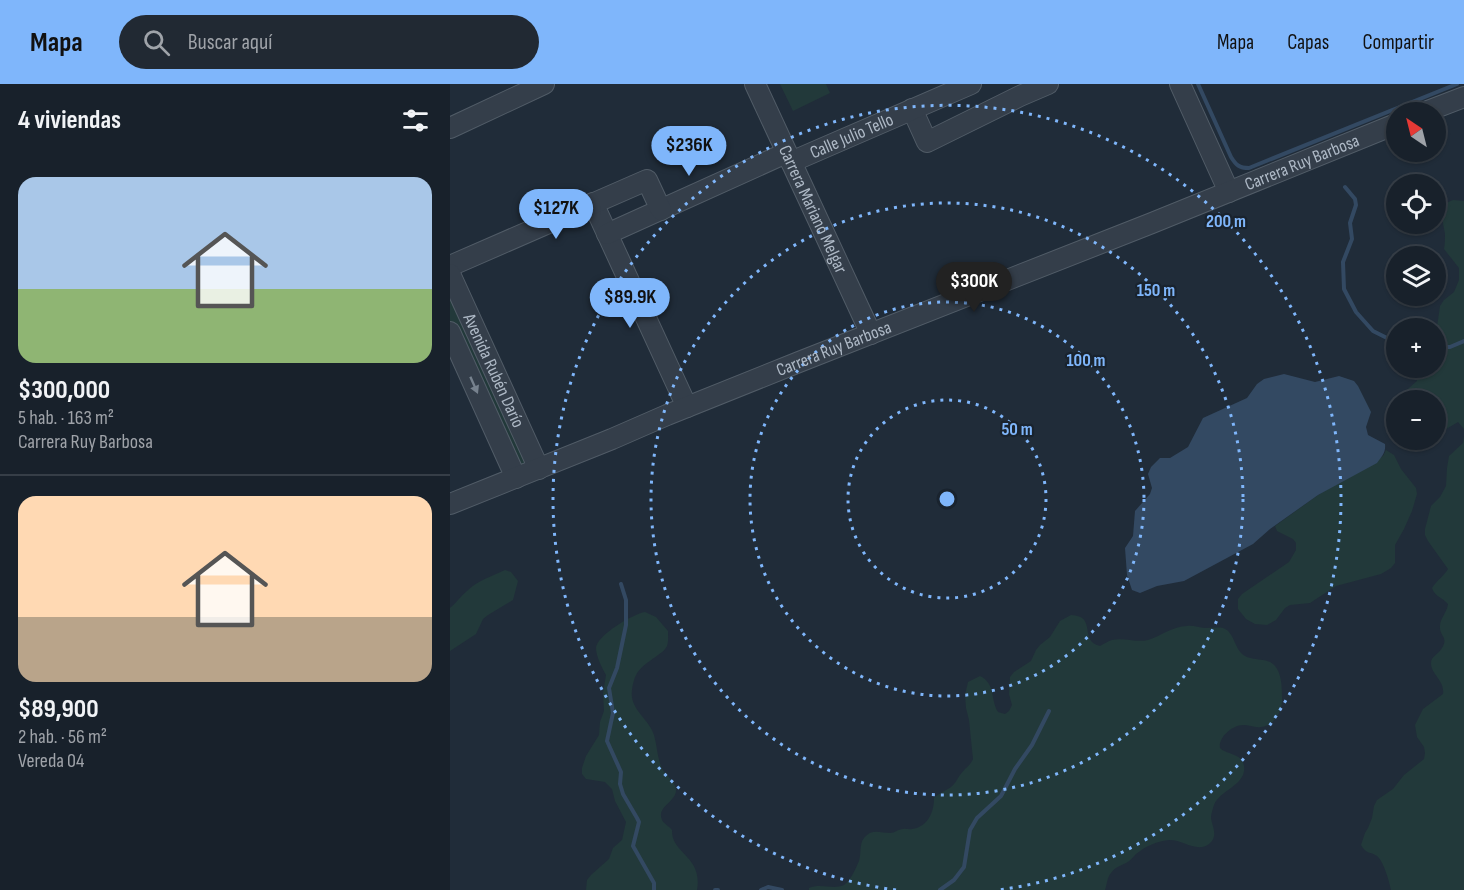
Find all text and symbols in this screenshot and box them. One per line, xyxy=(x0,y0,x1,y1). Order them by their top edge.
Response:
search box xyxy=(119,15,539,69)
text: Mapa xyxy=(30,26,83,59)
icon: search xyxy=(140,26,173,59)
text: Buscar aquí xyxy=(188,29,272,56)
text: Mapa xyxy=(1217,30,1254,55)
text: Capas xyxy=(1287,30,1329,55)
text: Compartir xyxy=(1362,30,1434,55)
north arrow xyxy=(1386,102,1446,162)
map controls xyxy=(1386,102,1446,450)
icon: filters xyxy=(399,104,432,137)
text: 4 viviendas xyxy=(18,105,121,136)
street label: Calle Julio Tello xyxy=(807,109,897,163)
pin: $236K xyxy=(647,126,731,177)
street label: Carrera Ruy Barbosa xyxy=(1242,130,1362,195)
text: $236K xyxy=(665,133,713,157)
street label: Carrera Mariano Melgar xyxy=(774,142,851,277)
button: locate xyxy=(1386,174,1446,234)
pin: $127K xyxy=(514,189,598,240)
text: $127K xyxy=(533,196,579,220)
text: 200 m xyxy=(1206,211,1246,232)
icon: home xyxy=(171,216,279,324)
button: layers xyxy=(1386,246,1446,306)
pin: $300K xyxy=(932,262,1016,313)
text: $300K xyxy=(950,269,998,293)
pin: $89.9K xyxy=(581,278,679,329)
text: 150 m xyxy=(1137,280,1175,301)
text: $89.9K xyxy=(604,285,656,309)
street label: Avenida Rubén Darío xyxy=(458,309,529,431)
street label: Carrera Ruy Barbosa xyxy=(773,317,894,381)
button: + xyxy=(1386,318,1446,378)
text: 100 m xyxy=(1067,350,1106,371)
text: $300,000 xyxy=(18,375,110,406)
one-way arrow xyxy=(470,377,479,394)
button: − xyxy=(1386,390,1446,450)
text: 5 hab. · 163 m² xyxy=(18,406,114,430)
text: 50 m xyxy=(1001,419,1033,440)
text: Carrera Ruy Barbosa xyxy=(18,430,153,454)
centre of rings xyxy=(937,489,957,509)
icon: home xyxy=(171,535,279,643)
text: $89,900 xyxy=(18,694,99,725)
text: 2 hab. · 56 m² xyxy=(18,725,107,749)
text: Vereda 04 xyxy=(18,749,84,773)

